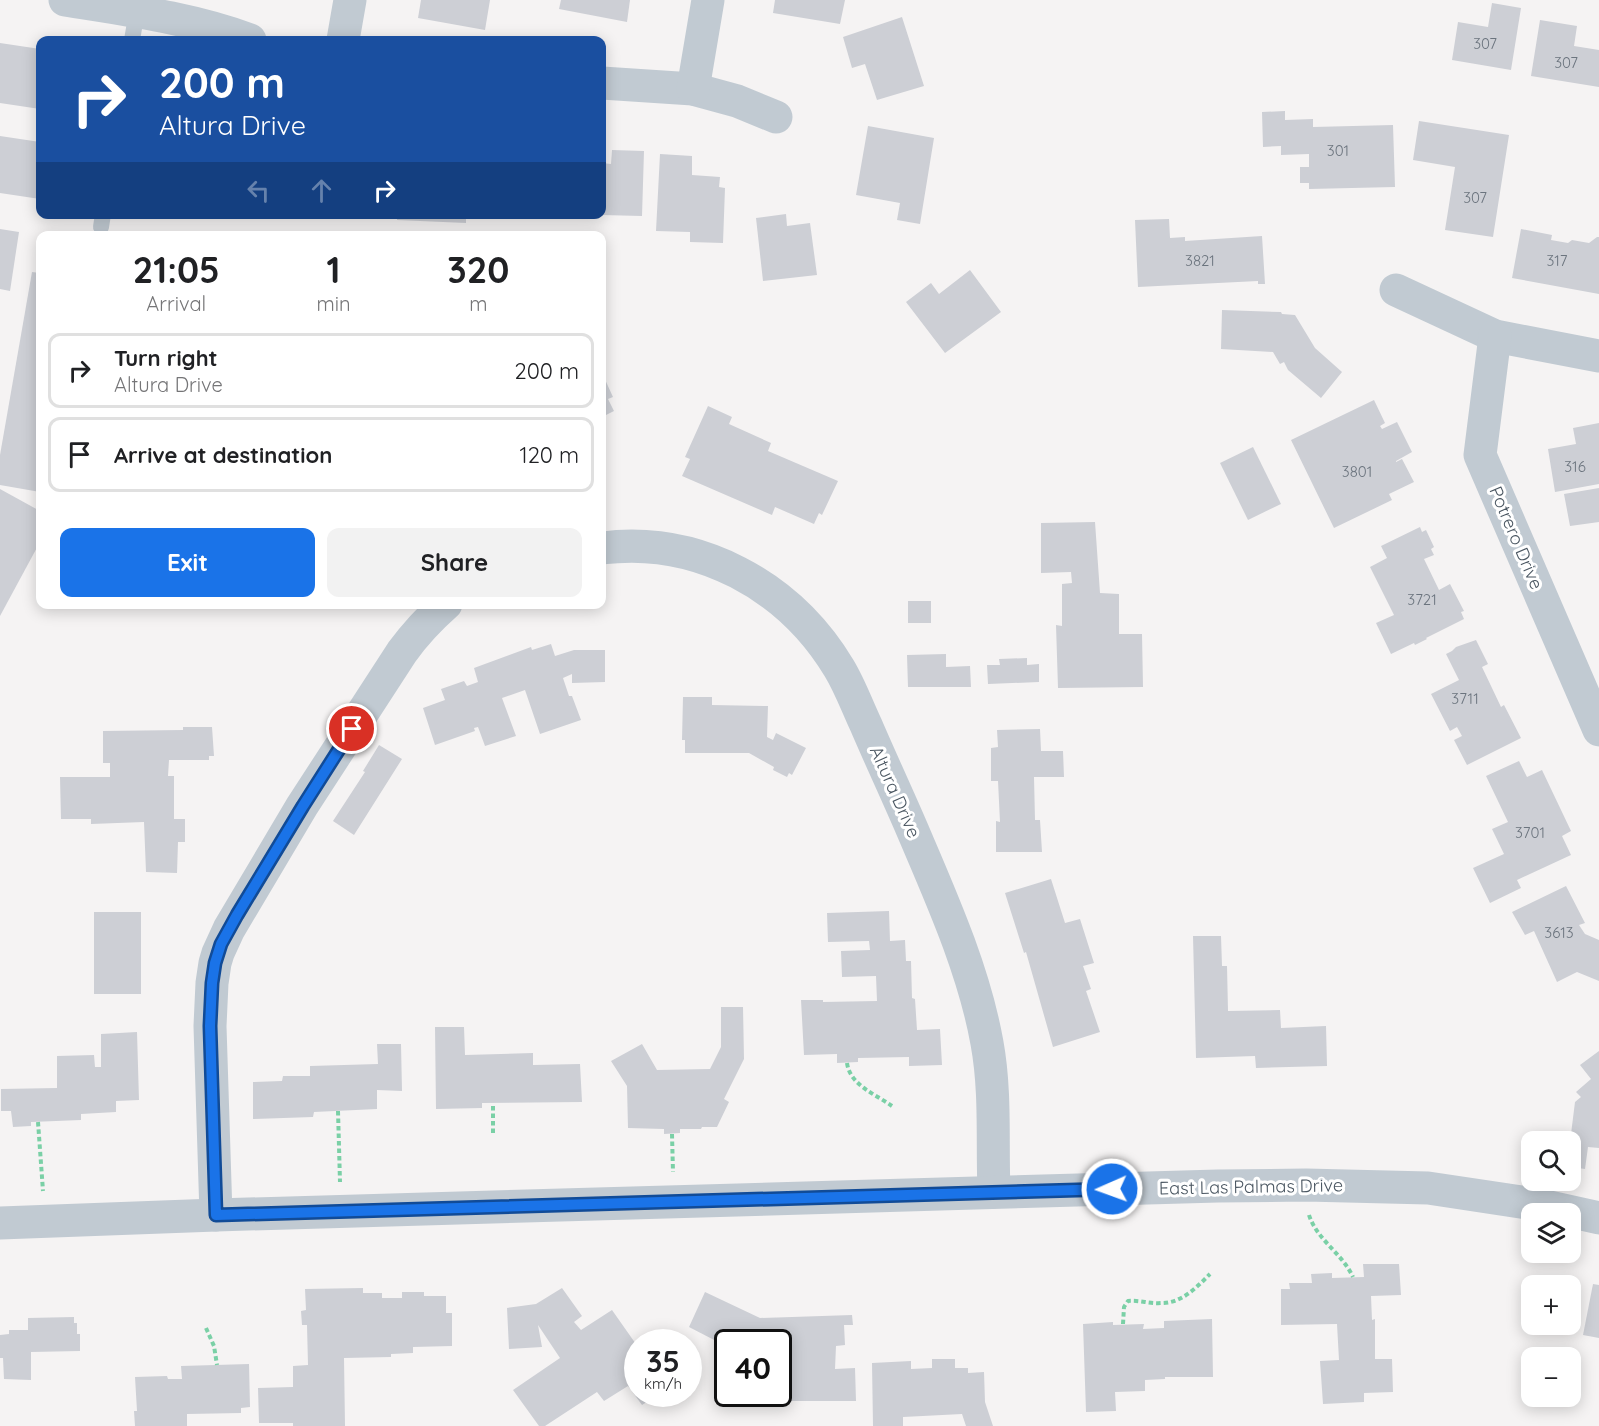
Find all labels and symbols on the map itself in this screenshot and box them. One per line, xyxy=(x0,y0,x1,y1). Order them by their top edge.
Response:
house number: 307 xyxy=(1473,34,1497,53)
house number: 307 xyxy=(1554,53,1578,72)
house number: 301 xyxy=(1327,141,1349,160)
house number: 307 xyxy=(1463,188,1487,207)
house number: 3821 xyxy=(1185,251,1215,270)
house number: 317 xyxy=(1546,251,1568,270)
house number: 316 xyxy=(1564,457,1586,476)
house number: 3801 xyxy=(1342,462,1372,481)
street label: Potrero Drive xyxy=(1484,483,1549,593)
house number: 3721 xyxy=(1407,590,1437,609)
house number: 3711 xyxy=(1451,689,1479,708)
pin xyxy=(326,703,377,754)
street label: Altura Drive xyxy=(865,742,926,841)
house number: 3701 xyxy=(1515,823,1545,842)
house number: 3613 xyxy=(1544,923,1574,942)
position arrow xyxy=(1080,1157,1144,1221)
street label: East Las Palmas Drive xyxy=(1159,1173,1343,1200)
speed limit sign: 40 xyxy=(714,1329,792,1407)

